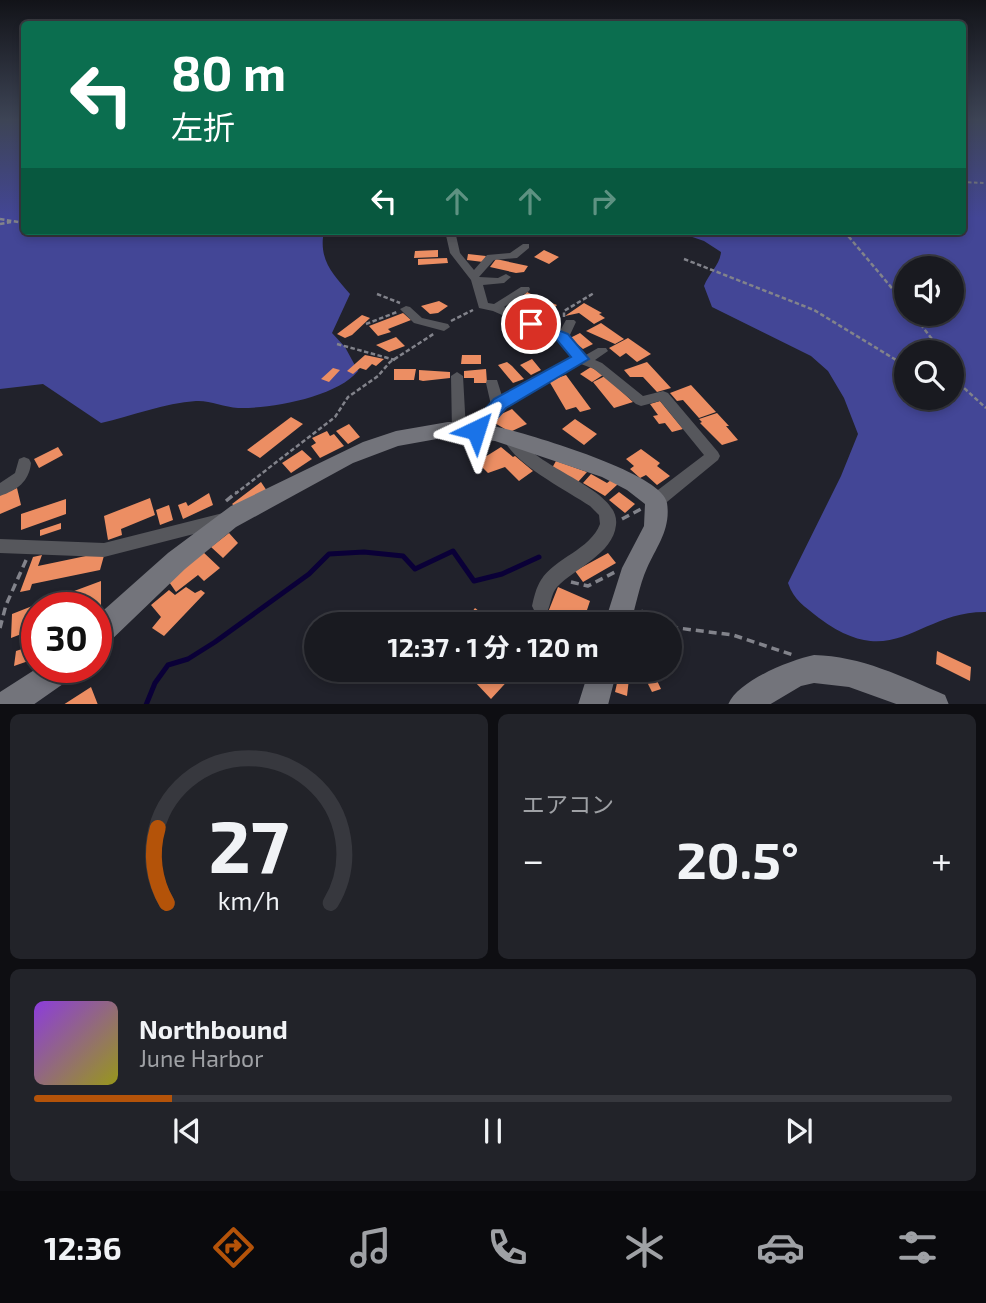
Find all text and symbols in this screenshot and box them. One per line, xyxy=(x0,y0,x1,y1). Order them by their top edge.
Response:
text: 80 m xyxy=(171,42,286,101)
icon: left xyxy=(56,49,147,140)
text: 左折 xyxy=(171,107,235,145)
icon: left xyxy=(365,182,403,220)
icon: ahead xyxy=(438,182,476,220)
icon: ahead xyxy=(511,182,549,220)
icon: right xyxy=(584,182,622,220)
map controls xyxy=(894,256,964,410)
button: sound xyxy=(894,256,964,326)
pin xyxy=(501,294,561,354)
icon: arrive xyxy=(512,305,550,343)
button: search xyxy=(894,340,964,410)
position arrow xyxy=(439,393,513,467)
speed limit sign: 30 xyxy=(21,592,112,683)
text: 12:37 · 1 分 · 120 m xyxy=(387,631,599,662)
text: エアコン xyxy=(522,790,614,818)
text: 27 xyxy=(209,800,289,888)
text: 20.5° xyxy=(676,827,799,889)
text: − xyxy=(522,836,544,882)
text: + xyxy=(931,836,952,882)
text: km/h xyxy=(218,884,280,914)
text: Northbound xyxy=(139,1013,288,1044)
text: June Harbor xyxy=(139,1044,263,1072)
icon: previous xyxy=(168,1112,206,1150)
icon: pause xyxy=(474,1112,512,1150)
icon: next xyxy=(780,1112,818,1150)
icon: directions xyxy=(209,1223,258,1272)
icon: music xyxy=(346,1223,395,1272)
icon: phone xyxy=(483,1223,532,1272)
icon: climate xyxy=(620,1223,669,1272)
icon: car xyxy=(756,1223,805,1272)
icon: filters xyxy=(893,1223,942,1272)
text: 12:36 xyxy=(44,1228,122,1266)

